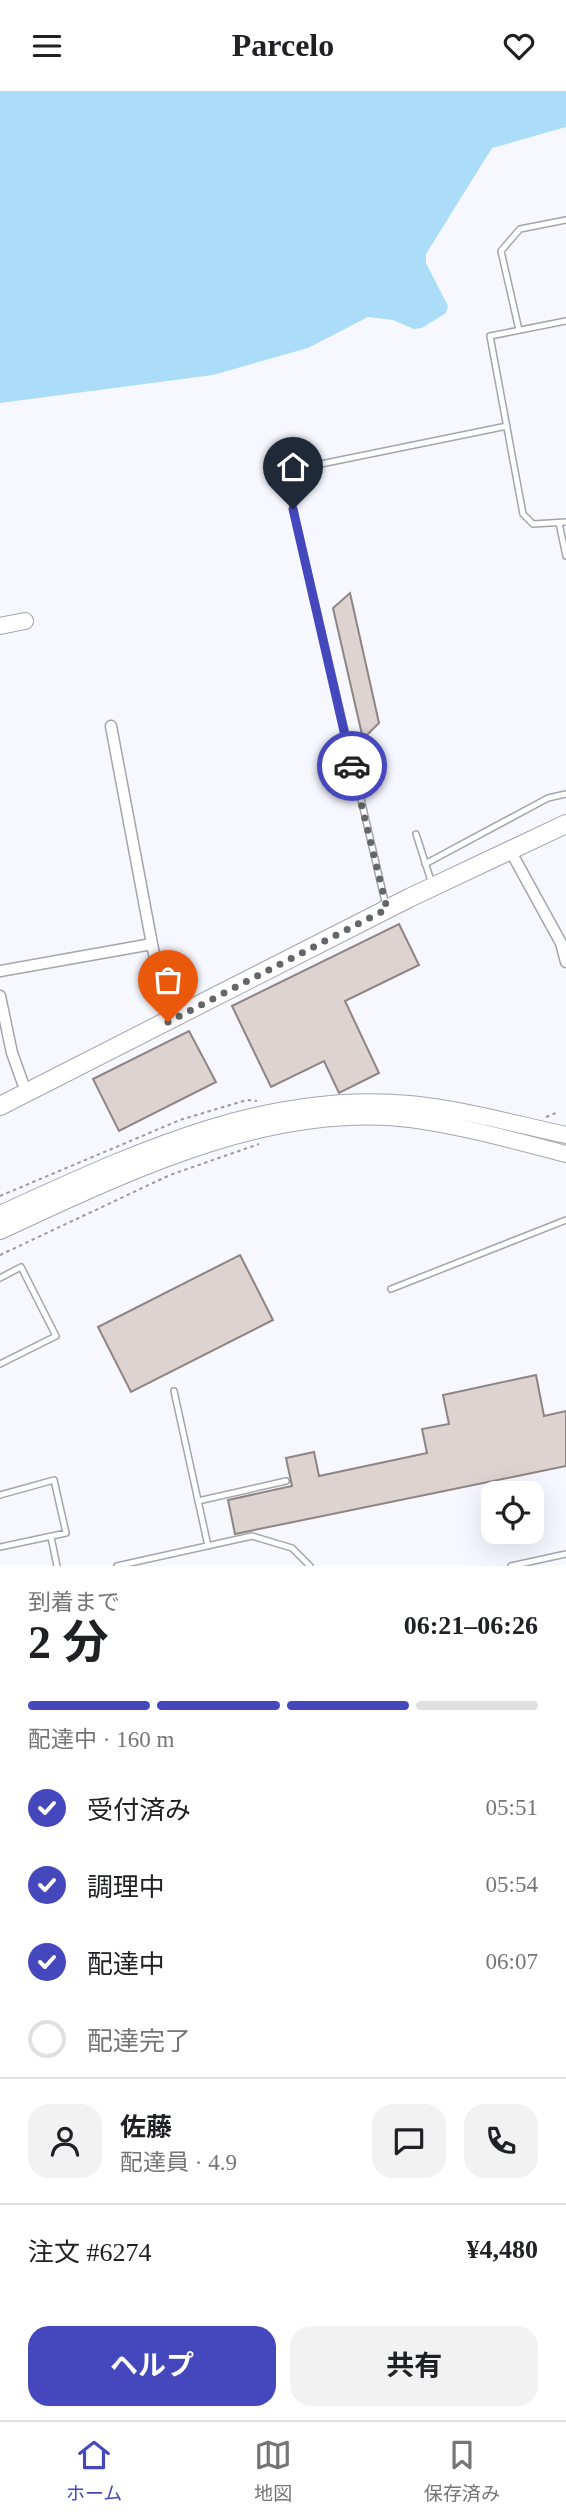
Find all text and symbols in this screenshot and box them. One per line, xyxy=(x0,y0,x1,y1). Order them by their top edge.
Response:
icon: menu xyxy=(28,27,66,65)
text: Parcelo xyxy=(232,27,334,63)
icon: heart xyxy=(500,27,538,65)
pin xyxy=(263,437,323,509)
icon: home xyxy=(274,448,312,486)
courier xyxy=(317,731,387,801)
icon: car xyxy=(333,747,371,785)
pin xyxy=(138,950,198,1022)
icon: bag xyxy=(149,961,187,999)
map controls xyxy=(481,1481,544,1544)
button: locate xyxy=(481,1481,544,1544)
text: 到着まで xyxy=(28,1590,120,1615)
text: 06:21–06:26 xyxy=(404,1611,538,1640)
text: 2 分 xyxy=(28,1617,109,1668)
text: 配達中 · 160 m xyxy=(28,1727,174,1752)
icon: check xyxy=(28,1789,66,1827)
text: 05:51 xyxy=(486,1795,538,1820)
text: 受付済み xyxy=(87,1796,191,1825)
icon: check xyxy=(28,1866,66,1904)
text: 05:54 xyxy=(486,1872,538,1897)
text: 調理中 xyxy=(87,1873,165,1902)
icon: check xyxy=(28,1943,66,1981)
text: 06:07 xyxy=(486,1949,538,1974)
text: 配達中 xyxy=(87,1950,165,1979)
text: 配達完了 xyxy=(87,2027,191,2056)
button: person xyxy=(28,2104,102,2178)
button: chat xyxy=(372,2104,446,2178)
button: phone xyxy=(464,2104,538,2178)
text: 佐藤 xyxy=(120,2113,172,2142)
text: 配達員 · 4.9 xyxy=(120,2150,237,2175)
text: ¥4,480 xyxy=(467,2235,538,2264)
text: 注文 #6274 xyxy=(28,2238,152,2267)
button: ヘルプ xyxy=(28,2326,276,2406)
button: 共有 xyxy=(290,2326,538,2406)
tab: ホーム xyxy=(66,2436,122,2505)
tab: 地図 xyxy=(254,2436,292,2505)
tab: 保存済み xyxy=(424,2436,500,2505)

